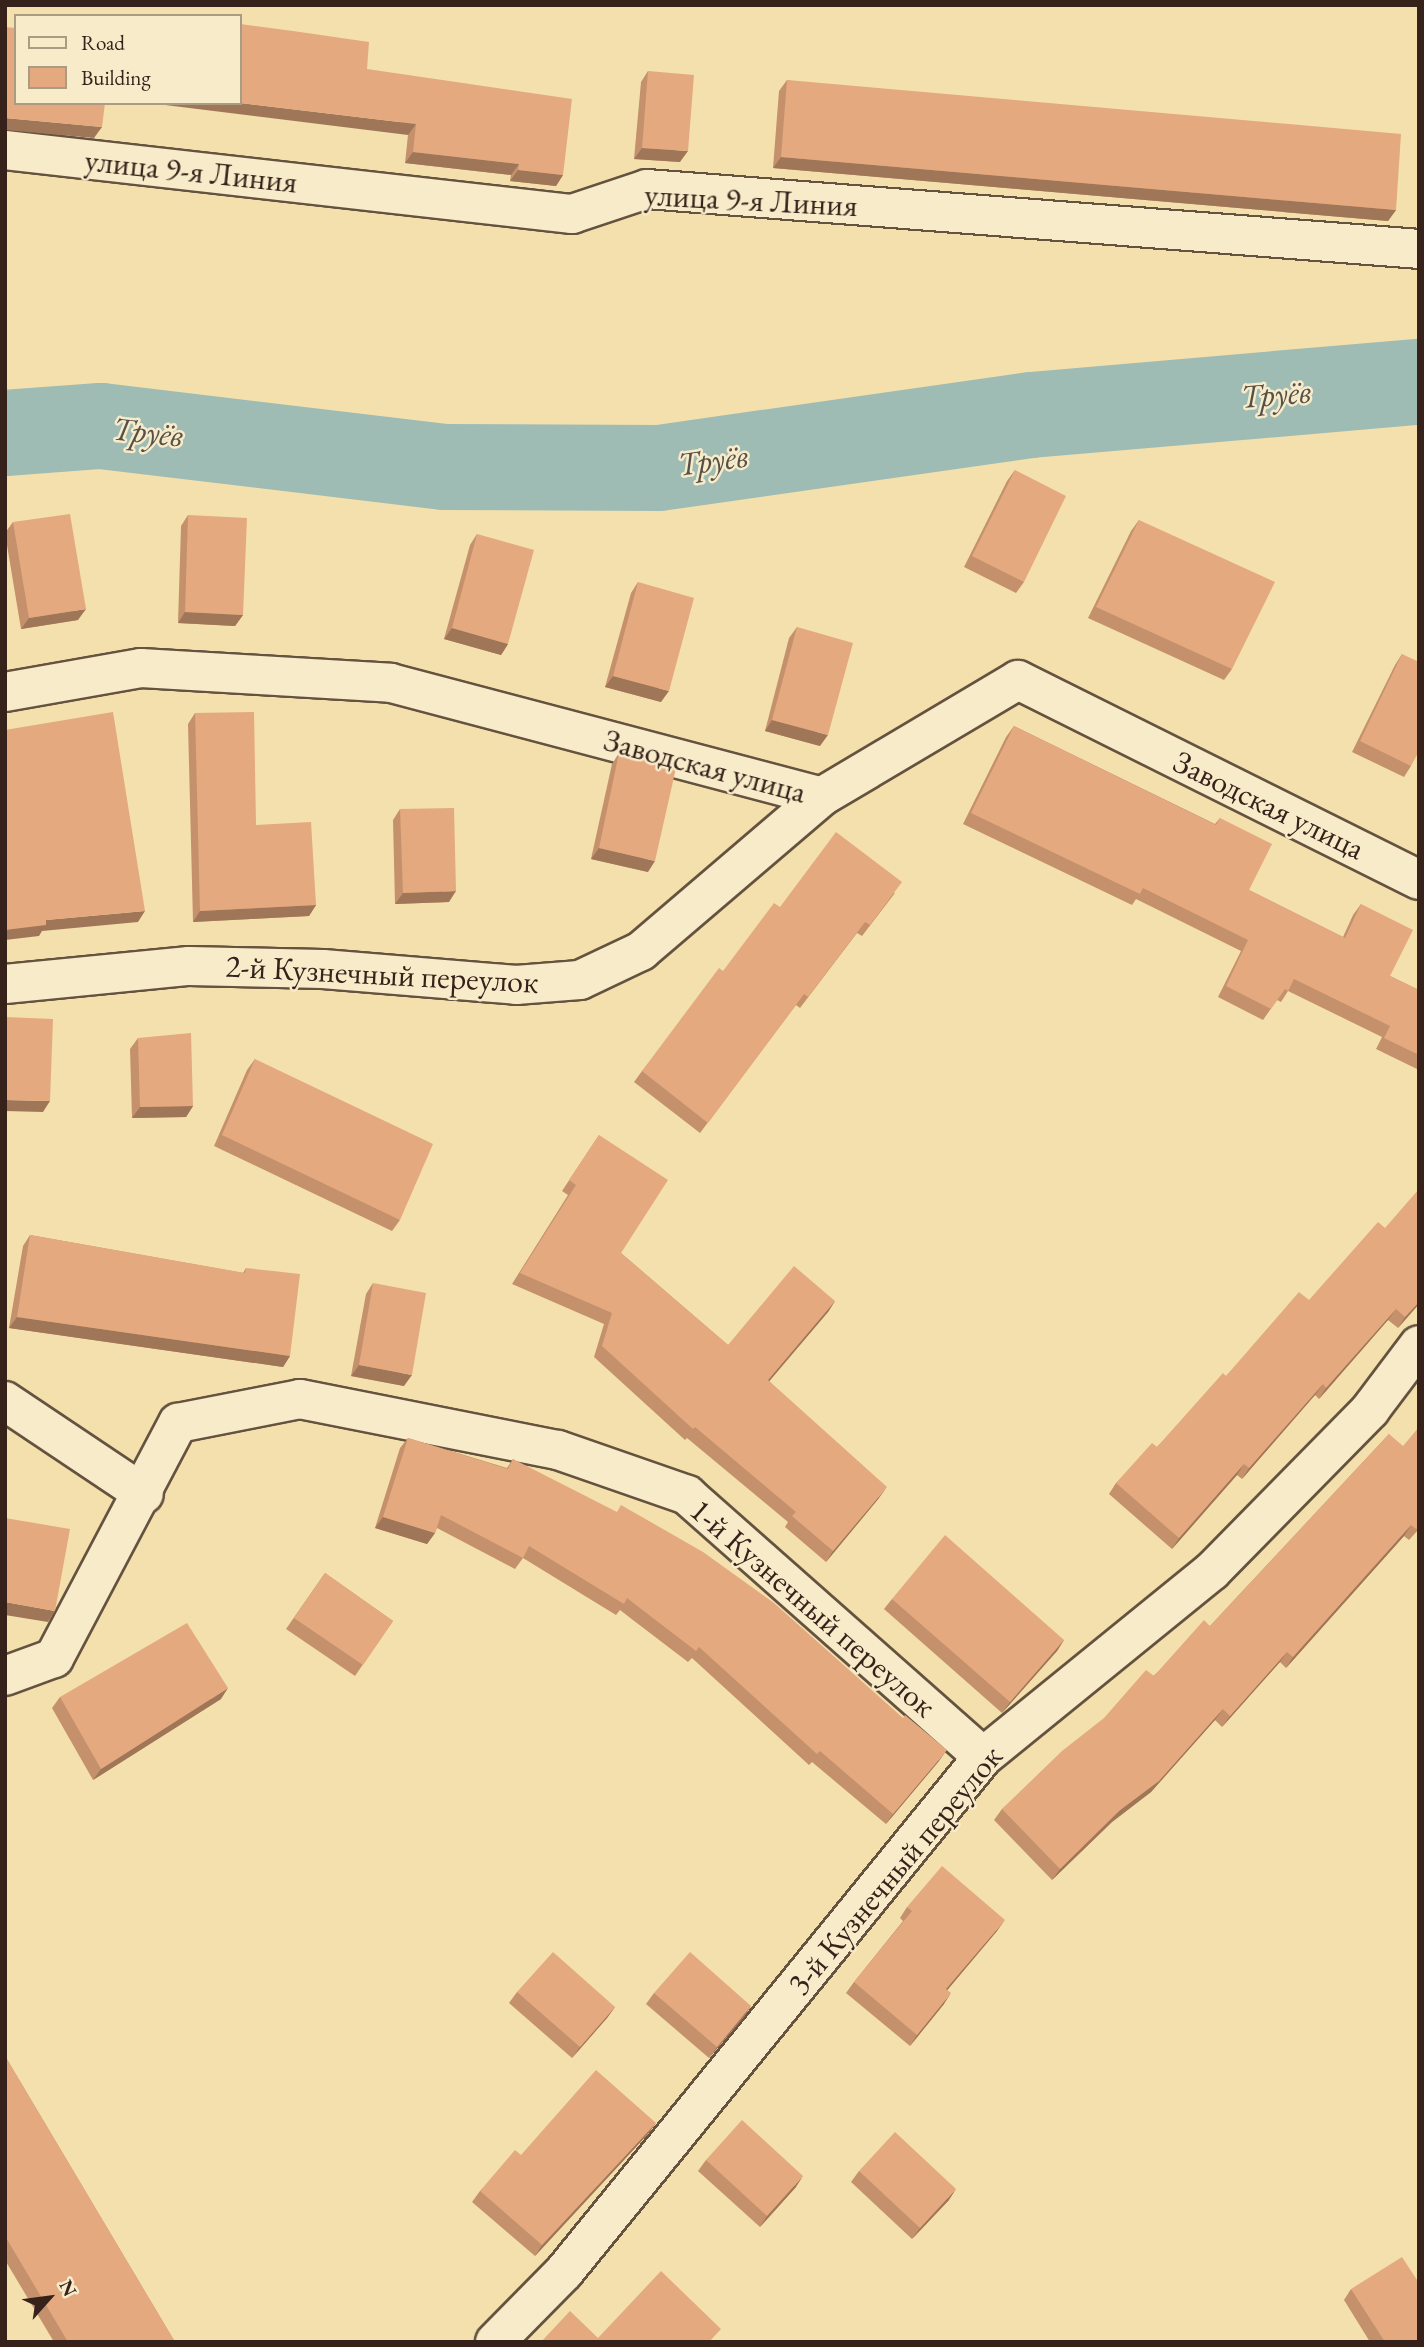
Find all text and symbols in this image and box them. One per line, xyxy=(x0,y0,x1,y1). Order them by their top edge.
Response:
legend xyxy=(14,14,242,105)
text: Road xyxy=(81,29,125,56)
text: Building xyxy=(81,64,151,91)
street label: улица 9-я Линия xyxy=(83,141,299,201)
street label: улица 9-я Линия xyxy=(643,175,859,225)
water label: Труёв xyxy=(1239,371,1313,417)
water label: Труёв xyxy=(111,409,185,455)
water label: Труёв xyxy=(675,435,751,485)
street label: Заводская улица xyxy=(600,721,810,811)
street label: Заводская улица xyxy=(1167,742,1371,868)
street label: 2-й Кузнечный переулок xyxy=(224,947,540,1001)
street label: 1-й Кузнечный переулок xyxy=(682,1491,944,1725)
street label: 3-й Кузнечный переулок xyxy=(780,1738,1010,2002)
north arrow xyxy=(14,2263,84,2333)
text: N xyxy=(53,2275,83,2301)

